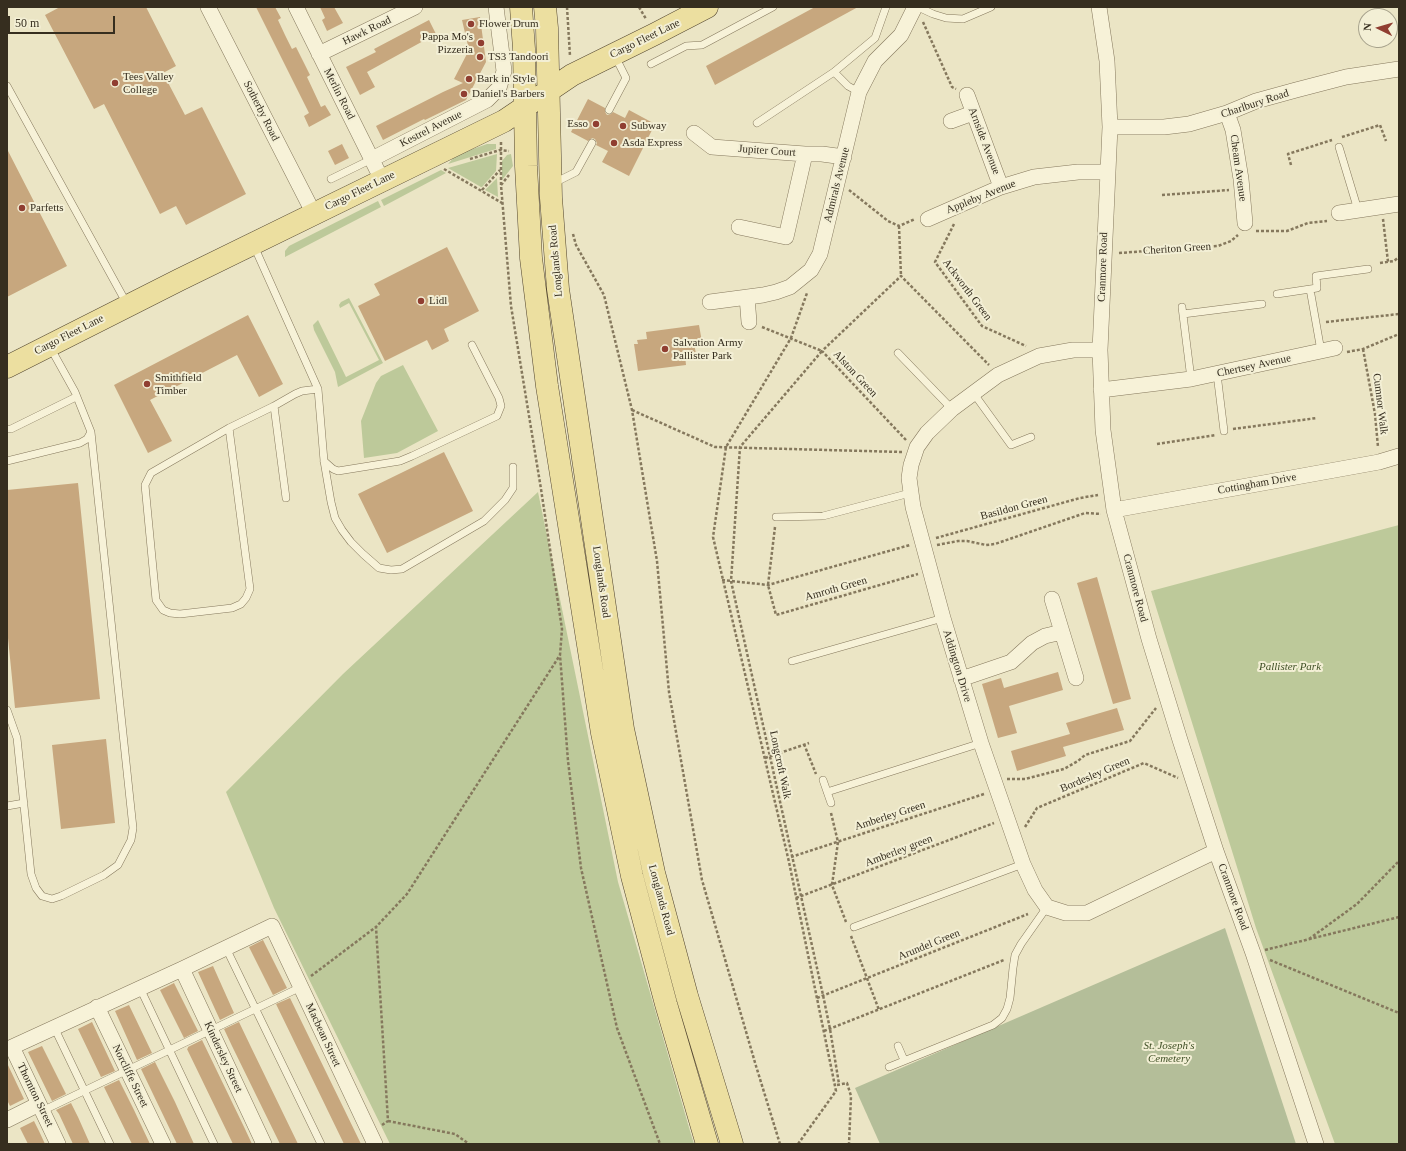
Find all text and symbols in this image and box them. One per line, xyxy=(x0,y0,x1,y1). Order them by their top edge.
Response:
scale bar xyxy=(10,8,117,34)
north arrow xyxy=(1358,8,1398,48)
street label: Hawk Road xyxy=(341,14,393,48)
text: 50 m xyxy=(15,16,39,30)
street label: Cargo Fleet Lane xyxy=(608,16,682,62)
place label: Flower Drum xyxy=(479,17,539,31)
marker: Flower Drum xyxy=(466,19,476,29)
text: N xyxy=(1361,23,1373,32)
place label: Pappa Mo's Pizzeria xyxy=(422,30,473,56)
marker: Pappa Mo's Pizzeria xyxy=(476,38,486,48)
place label: TS3 Tandoori xyxy=(488,50,549,64)
marker: TS3 Tandoori xyxy=(475,52,485,62)
street label: Merlin Road xyxy=(320,66,358,122)
place label: Tees Valley College xyxy=(123,70,174,96)
place label: Bark in Style xyxy=(477,72,535,86)
marker: Bark in Style xyxy=(464,74,474,84)
marker: Tees Valley College xyxy=(110,78,120,88)
street label: Sotherby Road xyxy=(240,79,282,143)
place label: Daniel's Barbers xyxy=(472,87,545,101)
street label: Charlbury Road xyxy=(1219,87,1291,121)
marker: Daniel's Barbers xyxy=(459,89,469,99)
street label: Arnside Avenue xyxy=(965,106,1003,176)
street label: Kestrel Avenue xyxy=(398,108,464,150)
place label: Esso xyxy=(567,117,588,131)
marker: Esso xyxy=(591,119,601,129)
place label: Subway xyxy=(631,119,666,133)
marker: Subway xyxy=(618,121,628,131)
street label: Cheam Avenue xyxy=(1227,134,1249,202)
place label: Asda Express xyxy=(622,136,682,150)
marker: Asda Express xyxy=(609,138,619,148)
street label: Jupiter Court xyxy=(738,142,796,160)
street label: Admirals Avenue xyxy=(821,146,853,224)
street label: Cargo Fleet Lane xyxy=(323,168,397,214)
street label: Appleby Avenue xyxy=(944,177,1018,217)
place label: Parfetts xyxy=(30,201,64,215)
marker: Parfetts xyxy=(17,203,27,213)
street label: Longlands Road xyxy=(546,224,566,298)
street label: Cranmore Road xyxy=(1095,232,1111,302)
street label: Cheriton Green xyxy=(1143,240,1211,258)
street label: Ackworth Green xyxy=(940,257,994,323)
place label: Lidl xyxy=(429,294,447,308)
marker: Lidl xyxy=(416,296,426,306)
street label: Cargo Fleet Lane xyxy=(32,312,106,358)
place label: Salvation Army Pallister Park xyxy=(673,336,743,362)
marker: Salvation Army Pallister Park xyxy=(660,344,670,354)
street label: Alston Green xyxy=(830,348,880,400)
street label: Chertsey Avenue xyxy=(1216,352,1292,380)
place label: Smithfield Timber xyxy=(155,371,201,397)
street label: Cumnor Walk xyxy=(1370,373,1390,435)
marker: Smithfield Timber xyxy=(142,379,152,389)
street label: Cottingham Drive xyxy=(1217,471,1297,497)
street label: Basildon Green xyxy=(979,493,1049,523)
street label: Longlands Road xyxy=(589,545,613,619)
street label: Cranmore Road xyxy=(1120,553,1150,623)
street label: Amroth Green xyxy=(803,574,869,604)
street label: Addington Drive xyxy=(940,628,974,704)
park label: Pallister Park xyxy=(1259,660,1321,674)
street label: Longcroft Walk xyxy=(766,730,794,800)
street label: Bordesley Green xyxy=(1058,754,1132,796)
street label: Amberley Green xyxy=(853,798,927,834)
street label: Amberley green xyxy=(863,832,935,870)
street label: Cranmore Road xyxy=(1215,862,1251,932)
street label: Longlands Road xyxy=(645,863,677,937)
street label: Arundel Green xyxy=(896,927,962,963)
street label: Macbean Street xyxy=(302,1001,344,1069)
street label: Kindersley Street xyxy=(201,1019,245,1095)
park label: St. Joseph's Cemetery xyxy=(1143,1039,1195,1065)
street label: Norcliffe Street xyxy=(109,1042,151,1110)
street label: Thornton Street xyxy=(14,1061,56,1129)

